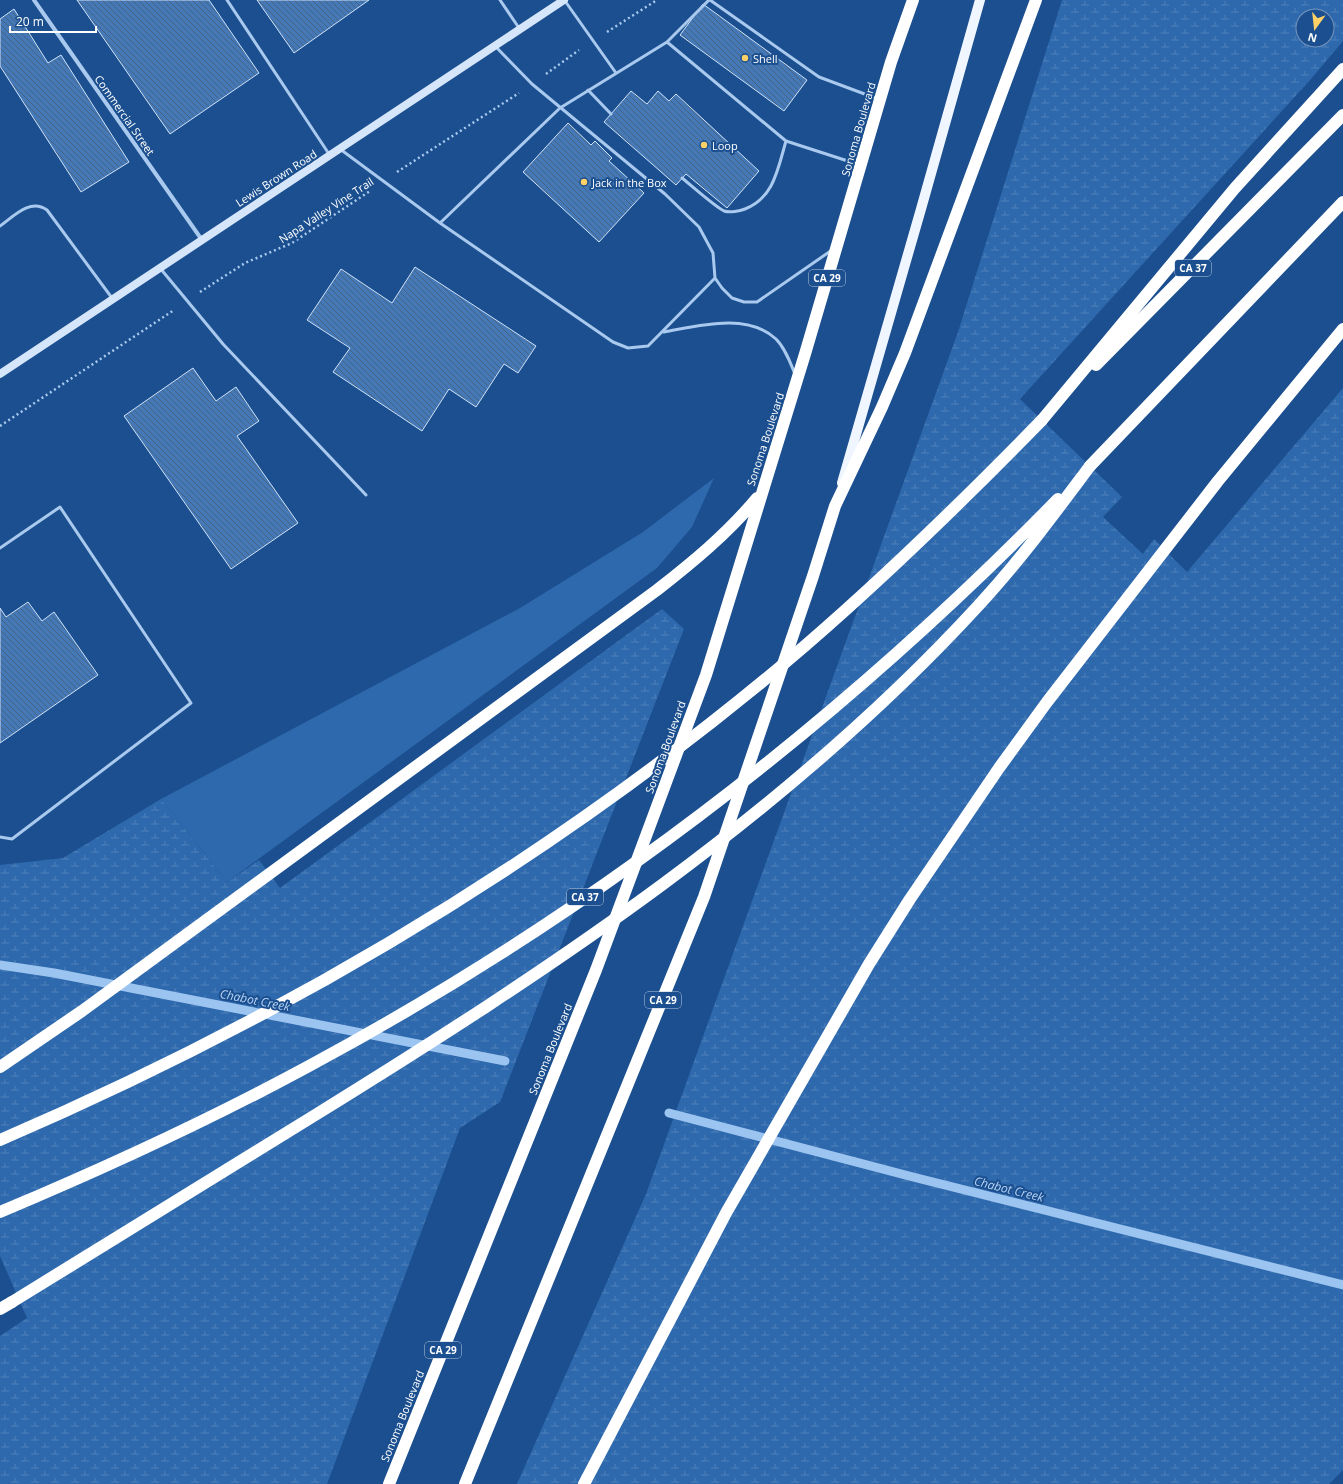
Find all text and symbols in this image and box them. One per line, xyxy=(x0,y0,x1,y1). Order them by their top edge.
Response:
scale bar xyxy=(10,8,96,34)
north arrow xyxy=(1295,8,1335,48)
text: 20 m xyxy=(16,13,44,30)
text: N xyxy=(1306,30,1319,47)
place label: Shell xyxy=(753,51,778,66)
marker: Shell xyxy=(740,53,750,63)
street label: Commercial Street xyxy=(92,72,158,158)
street label: Sonoma Boulevard xyxy=(837,80,879,178)
place label: Loop xyxy=(712,138,738,153)
marker: Loop xyxy=(699,140,709,150)
street label: Lewis Brown Road xyxy=(233,146,319,210)
street label: Napa Valley Vine Trail xyxy=(276,174,376,246)
place label: Jack in the Box xyxy=(591,175,667,190)
marker: Jack in the Box xyxy=(579,177,589,187)
road number: CA 37 xyxy=(1175,260,1211,276)
road number: CA 29 xyxy=(809,270,845,286)
street label: Sonoma Boulevard xyxy=(743,390,787,488)
street label: Sonoma Boulevard xyxy=(641,699,689,795)
road number: CA 37 xyxy=(567,889,603,905)
water label: Chabot Creek xyxy=(218,985,293,1015)
road number: CA 29 xyxy=(645,992,681,1008)
street label: Sonoma Boulevard xyxy=(525,1001,575,1097)
water label: Chabot Creek xyxy=(972,1172,1047,1206)
road number: CA 29 xyxy=(425,1342,461,1358)
street label: Sonoma Boulevard xyxy=(377,1368,427,1464)

